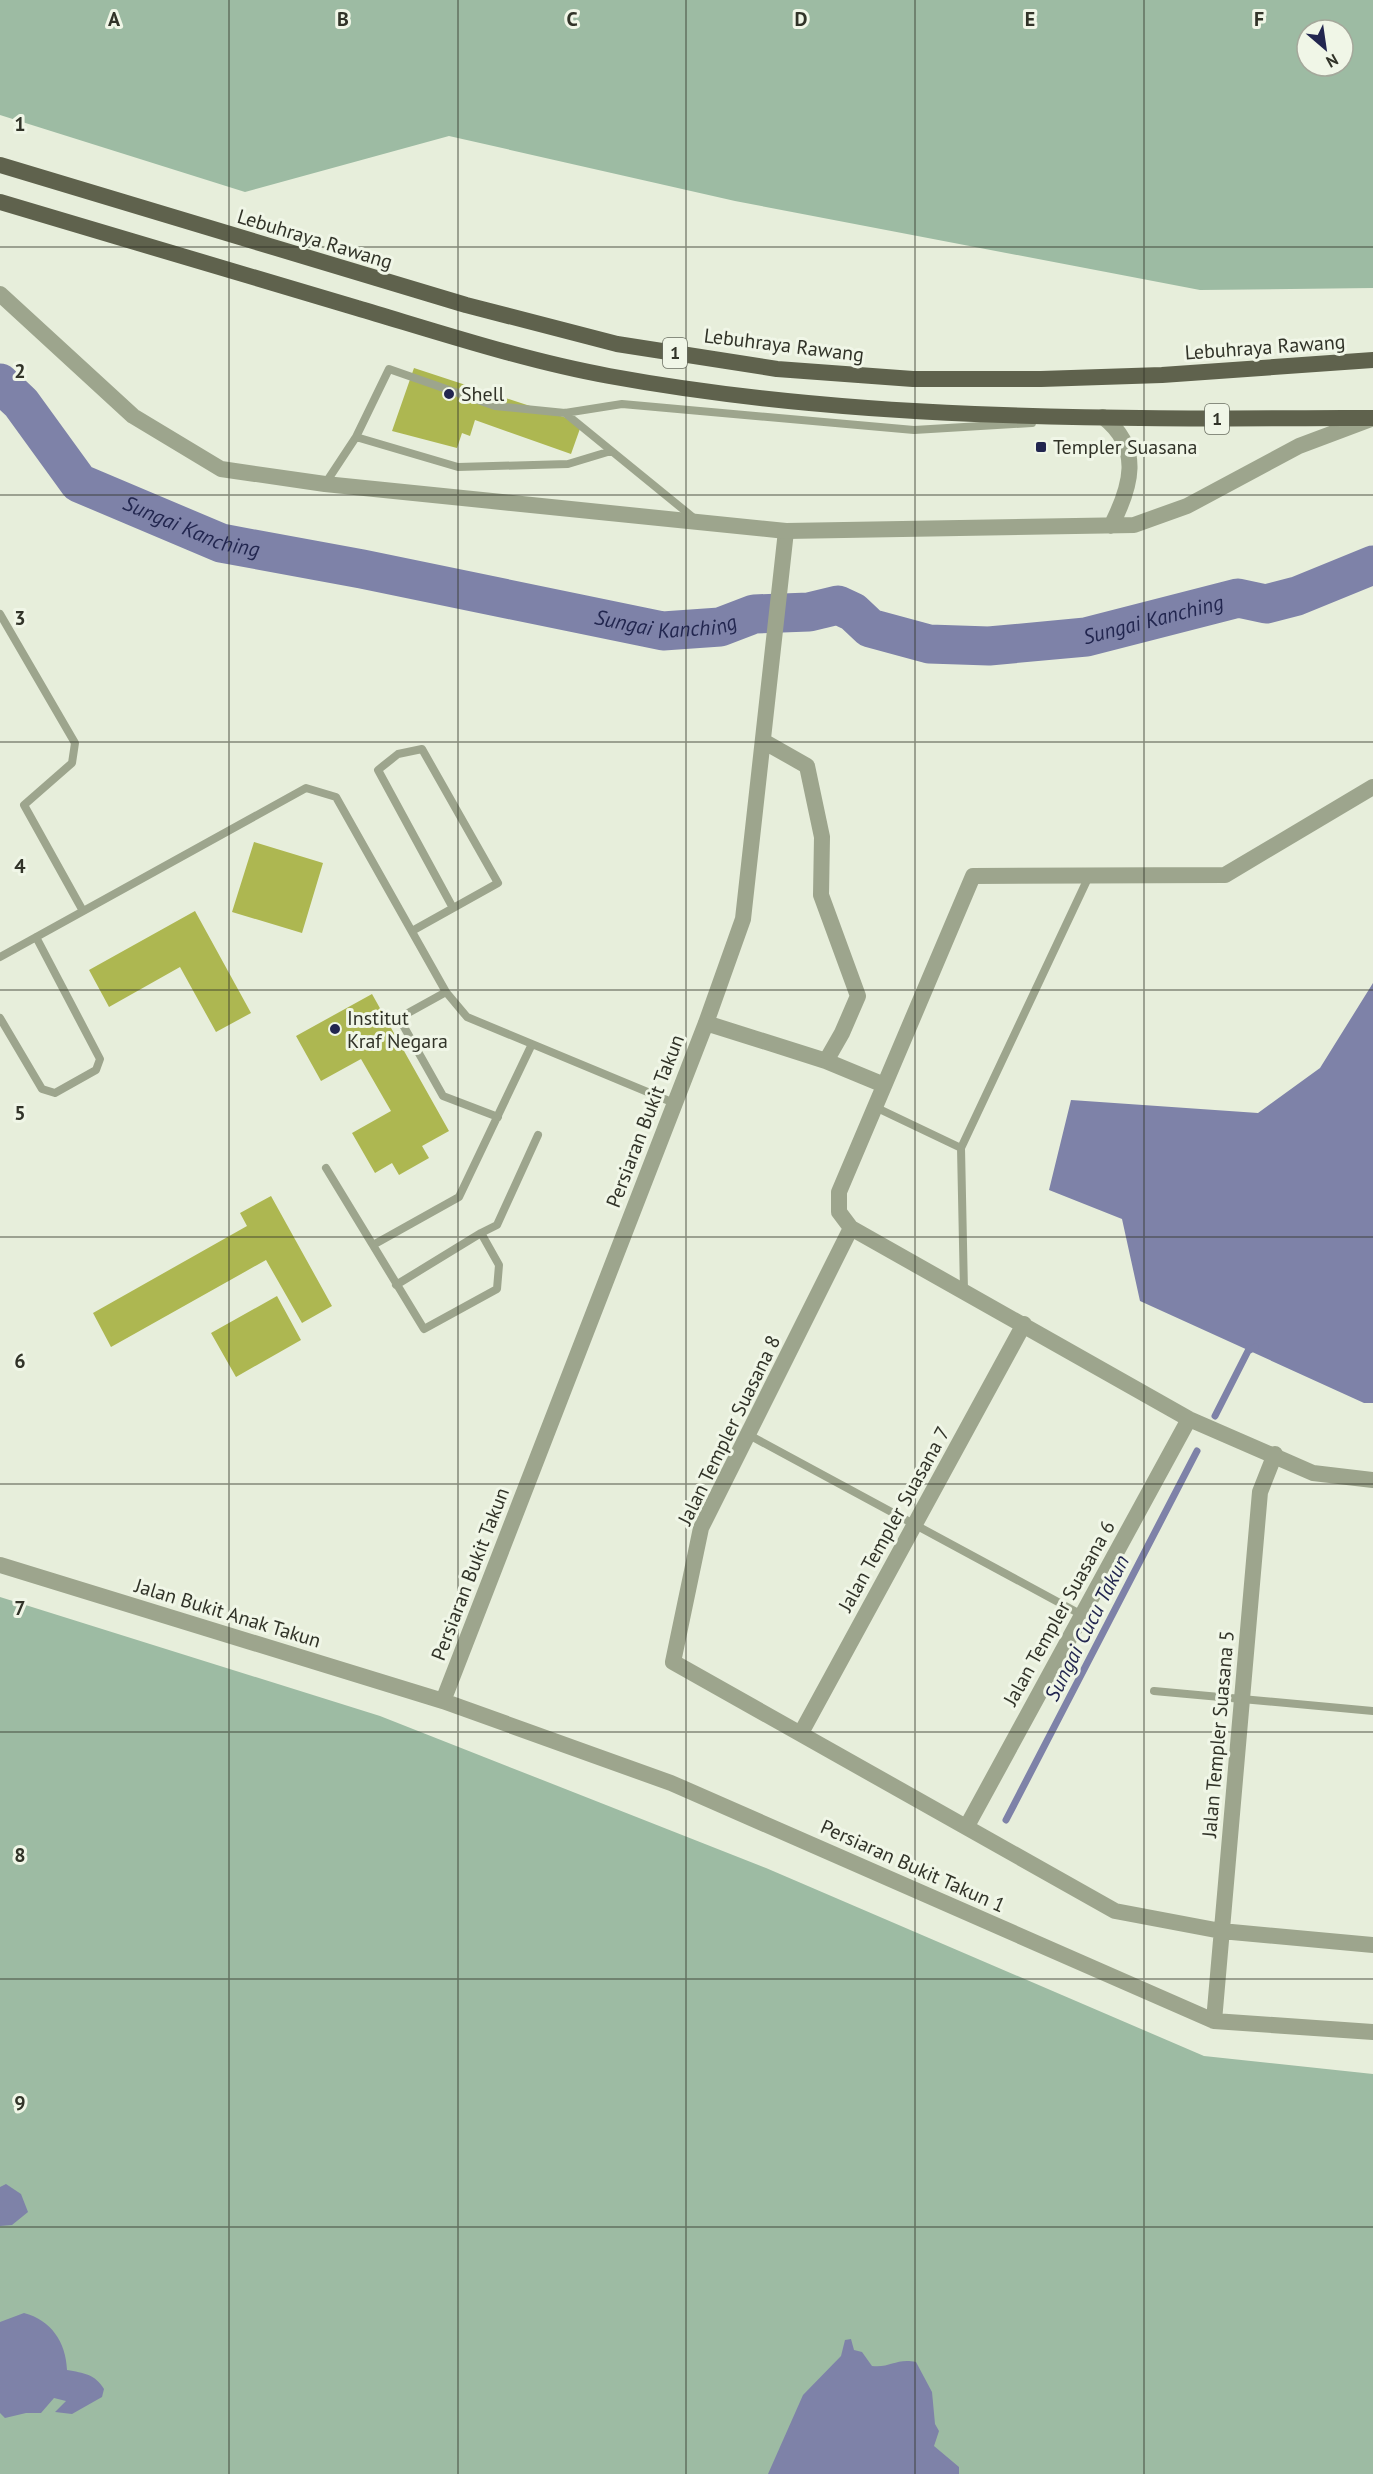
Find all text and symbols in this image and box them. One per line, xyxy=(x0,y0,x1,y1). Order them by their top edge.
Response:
text: A xyxy=(108,6,121,32)
text: B xyxy=(337,6,349,32)
text: C xyxy=(566,6,578,32)
text: D xyxy=(795,6,808,32)
text: E xyxy=(1025,6,1035,32)
text: F xyxy=(1254,6,1264,32)
north arrow xyxy=(1295,18,1355,78)
text: N xyxy=(1323,50,1342,72)
text: 1 xyxy=(14,111,26,137)
street label: Lebuhraya Rawang xyxy=(234,203,396,275)
street label: Lebuhraya Rawang xyxy=(702,322,866,368)
street label: Lebuhraya Rawang xyxy=(1184,328,1346,366)
road number: 1 xyxy=(663,338,687,368)
text: 2 xyxy=(14,358,26,384)
place label: Shell xyxy=(461,381,505,407)
marker: Shell xyxy=(442,387,456,401)
road number: 1 xyxy=(1205,404,1229,434)
place label: Templer Suasana xyxy=(1053,434,1197,460)
marker: Templer Suasana xyxy=(1034,440,1048,454)
water label: Sungai Kanching xyxy=(119,489,262,563)
water label: Sungai Kanching xyxy=(1080,588,1227,650)
water label: Sungai Kanching xyxy=(592,603,741,644)
text: 3 xyxy=(14,605,26,631)
text: 4 xyxy=(14,853,26,879)
place label: Institut Kraf Negara xyxy=(347,1005,448,1054)
marker: Institut Kraf Negara xyxy=(328,1022,342,1036)
street label: Persiaran Bukit Takun xyxy=(600,1031,690,1211)
text: 5 xyxy=(14,1100,26,1126)
street label: Jalan Templer Suasana 8 xyxy=(671,1331,786,1530)
text: 6 xyxy=(14,1348,26,1374)
street label: Jalan Templer Suasana 7 xyxy=(832,1422,956,1617)
street label: Persiaran Bukit Takun xyxy=(425,1484,515,1664)
street label: Jalan Templer Suasana 6 xyxy=(997,1516,1121,1711)
water label: Sungai Cucu Takun xyxy=(1038,1550,1135,1705)
street label: Jalan Bukit Anak Takun xyxy=(131,1572,324,1654)
text: 7 xyxy=(14,1595,26,1621)
street label: Jalan Templer Suasana 5 xyxy=(1196,1629,1240,1840)
street label: Persiaran Bukit Takun 1 xyxy=(817,1814,1009,1918)
text: 8 xyxy=(14,1842,26,1868)
text: 9 xyxy=(14,2090,26,2116)

